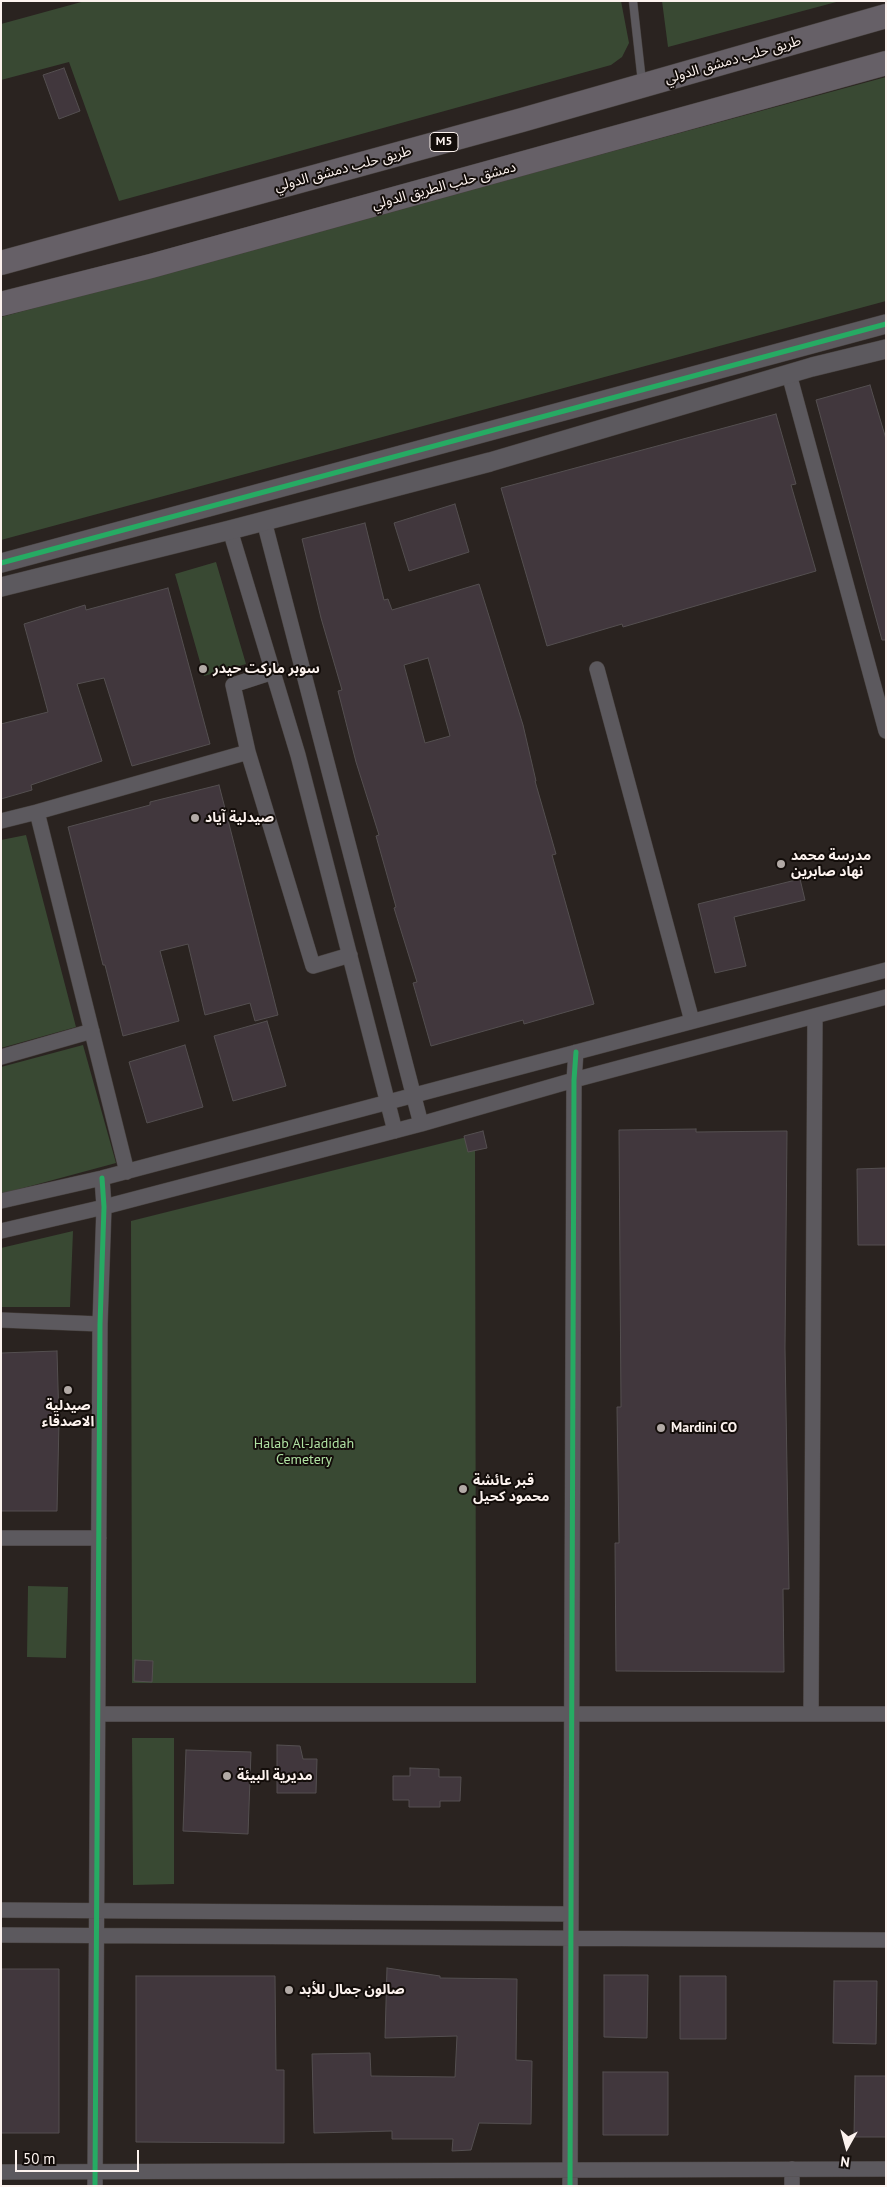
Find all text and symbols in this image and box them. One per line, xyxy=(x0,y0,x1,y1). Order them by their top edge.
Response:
street label: طريق حلب دمشق الدولي xyxy=(663,33,803,87)
road number: M5 xyxy=(430,132,458,152)
street label: طريق حلب دمشق الدولي xyxy=(273,143,413,195)
street label: دمشق حلب الطريق الدولي xyxy=(370,159,518,213)
place label: سوبر ماركت حيدر xyxy=(213,661,320,677)
marker: سوبر ماركت حيدر xyxy=(197,663,209,675)
place label: صيدلية آياد xyxy=(205,810,274,826)
marker: صيدلية آياد xyxy=(189,812,201,824)
place label: مدرسة محمد نهاد صابرين xyxy=(791,848,871,880)
marker: مدرسة محمد نهاد صابرين xyxy=(775,858,787,870)
marker: صيدلية الاصدقاء xyxy=(62,1384,74,1396)
place label: صيدلية الاصدقاء xyxy=(42,1398,94,1430)
place label: Mardini CO xyxy=(671,1420,737,1436)
marker: Mardini CO xyxy=(655,1422,667,1434)
park label: Halab Al-Jadidah Cemetery xyxy=(254,1436,354,1468)
place label: قبر عائشة محمود كحيل xyxy=(473,1473,549,1505)
marker: قبر عائشة محمود كحيل xyxy=(457,1483,469,1495)
place label: مديرية البيئة xyxy=(237,1768,313,1784)
marker: مديرية البيئة xyxy=(221,1770,233,1782)
place label: صالون جمال للأبد xyxy=(299,1982,405,1998)
marker: صالون جمال للأبد xyxy=(283,1984,295,1996)
north arrow xyxy=(822,2122,872,2172)
scale bar xyxy=(18,2140,141,2172)
text: 50 m xyxy=(23,2149,56,2168)
text: N xyxy=(840,2152,851,2171)

